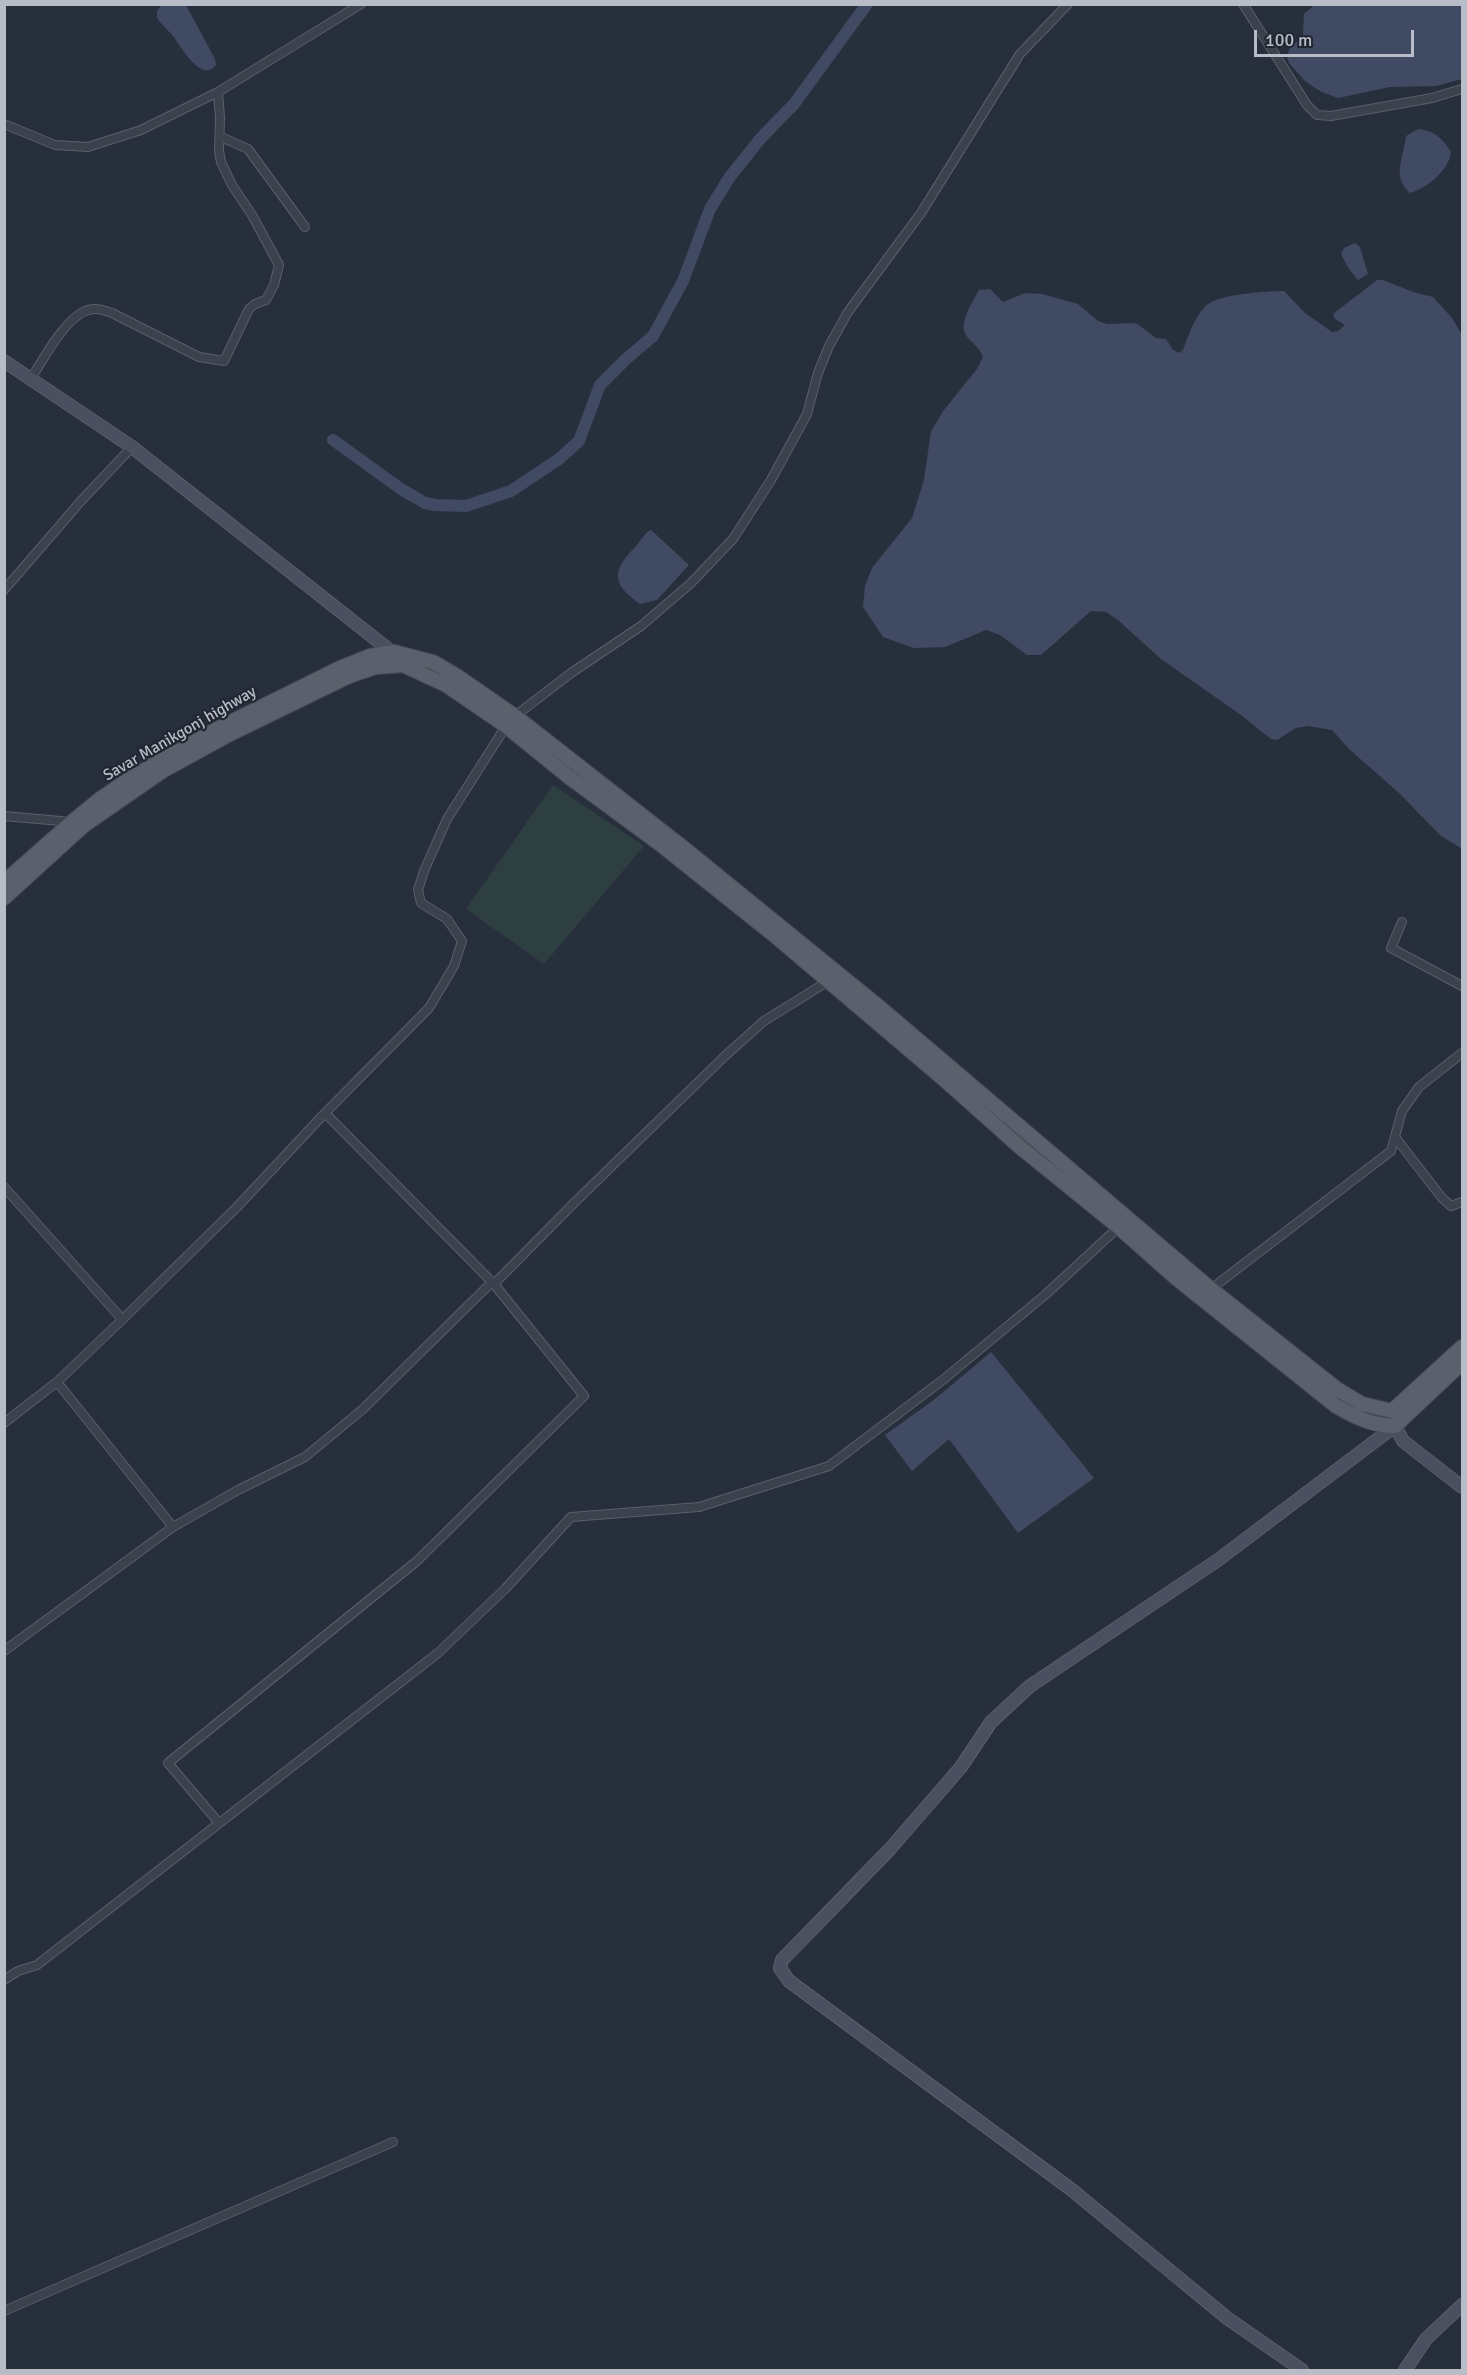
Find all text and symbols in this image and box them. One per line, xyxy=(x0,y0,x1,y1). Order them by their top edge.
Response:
scale bar xyxy=(1257,18,1418,56)
text: 100 m xyxy=(1265,29,1312,51)
street label: Savar Manikgonj highway xyxy=(100,682,260,786)

